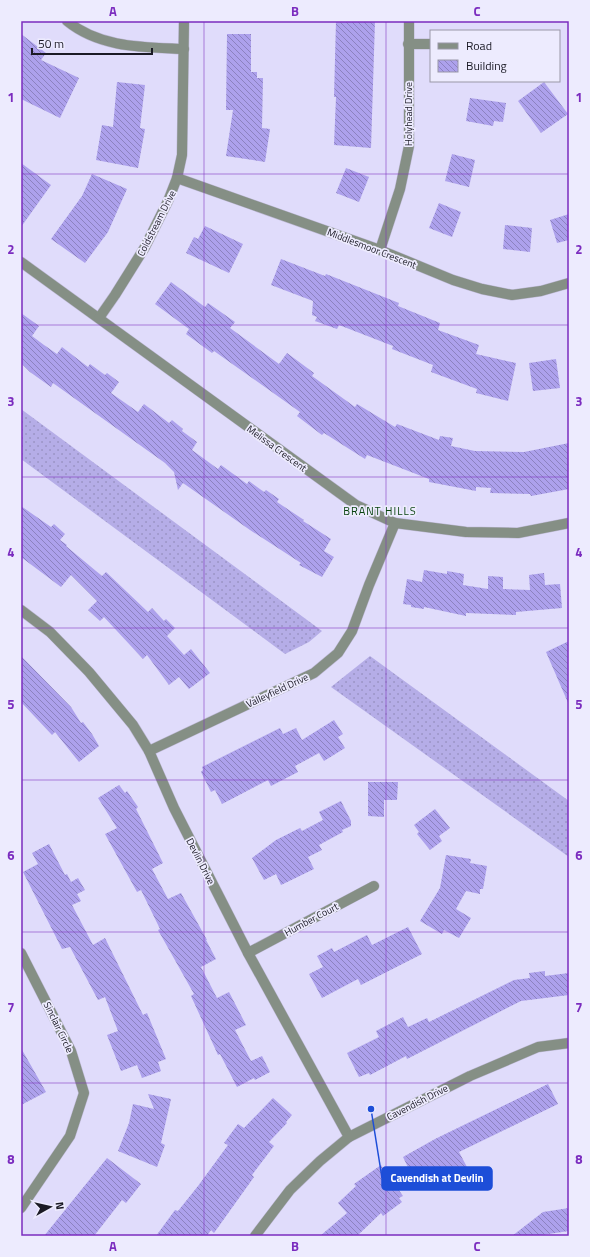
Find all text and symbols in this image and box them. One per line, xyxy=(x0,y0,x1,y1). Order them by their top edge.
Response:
text: A xyxy=(109,1,117,21)
text: B xyxy=(291,1,299,21)
text: C xyxy=(473,1,481,21)
scale bar xyxy=(32,30,152,56)
legend xyxy=(430,30,560,82)
text: 50 m xyxy=(38,34,64,53)
text: Road xyxy=(466,36,492,55)
text: Building xyxy=(466,56,507,75)
street label: Holyhead Drive xyxy=(401,82,416,146)
text: 1 xyxy=(7,87,15,107)
text: 1 xyxy=(575,87,583,107)
street label: Coldstream Drive xyxy=(133,188,180,259)
street label: Middlesmoor Crescent xyxy=(325,225,419,273)
text: 2 xyxy=(7,239,15,259)
text: 2 xyxy=(575,239,583,259)
text: 3 xyxy=(7,391,15,411)
text: 3 xyxy=(575,391,583,411)
street label: Melissa Crescent xyxy=(244,421,310,476)
district label: BRANT HILLS xyxy=(343,503,417,519)
text: 4 xyxy=(7,542,15,562)
text: 4 xyxy=(575,542,583,562)
street label: Valleyfield Drive xyxy=(244,669,311,711)
text: 5 xyxy=(7,694,15,714)
text: 5 xyxy=(575,694,583,714)
street label: Devlin Drive xyxy=(182,835,219,887)
text: 6 xyxy=(7,845,15,865)
text: 6 xyxy=(575,845,583,865)
street label: Humber Court xyxy=(282,899,341,940)
text: 7 xyxy=(7,997,15,1017)
text: 7 xyxy=(575,997,583,1017)
street label: Sinclair Circle xyxy=(40,999,77,1055)
street label: Cavendish Drive xyxy=(384,1081,451,1124)
text: 8 xyxy=(7,1149,15,1169)
text: 8 xyxy=(575,1149,583,1169)
callout: Cavendish at Devlin xyxy=(382,1167,492,1190)
text: Cavendish at Devlin xyxy=(390,1170,484,1186)
north arrow xyxy=(30,1187,70,1227)
text: N xyxy=(51,1201,68,1210)
text: A xyxy=(109,1236,117,1256)
text: B xyxy=(291,1236,299,1256)
text: C xyxy=(473,1236,481,1256)

